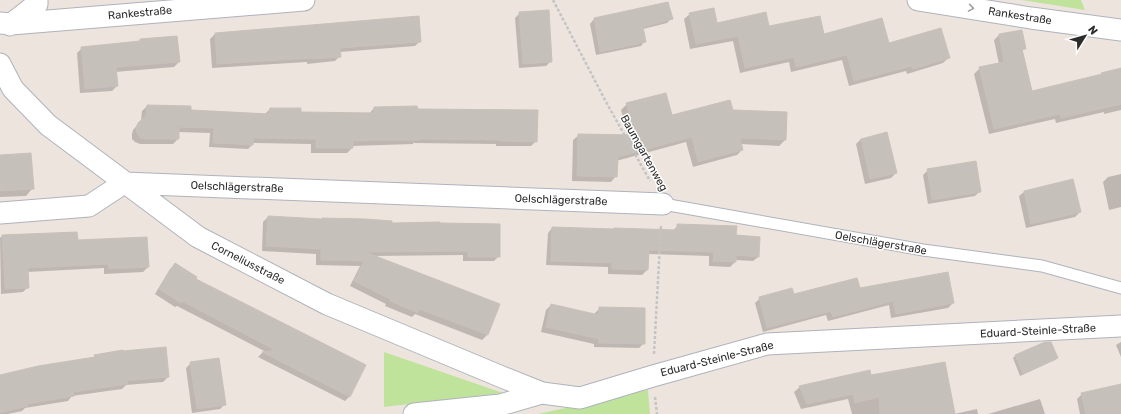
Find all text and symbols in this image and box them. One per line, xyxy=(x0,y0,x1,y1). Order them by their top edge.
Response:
one-way arrow xyxy=(968,3,974,12)
street label: Rankestraße xyxy=(107,4,173,22)
street label: Rankestraße xyxy=(987,5,1053,27)
north arrow xyxy=(1065,16,1105,56)
text: N xyxy=(1085,23,1100,37)
street label: Baumgartenweg xyxy=(618,113,670,193)
street label: Oelschlägerstraße xyxy=(190,179,284,195)
street label: Oelschlägerstraße xyxy=(514,192,608,208)
street label: Oelschlägerstraße xyxy=(834,229,928,257)
street label: Corneliusstraße xyxy=(209,239,287,287)
street label: Eduard-Steinle-Straße xyxy=(980,321,1096,341)
street label: Eduard-Steinle-Straße xyxy=(659,339,775,379)

